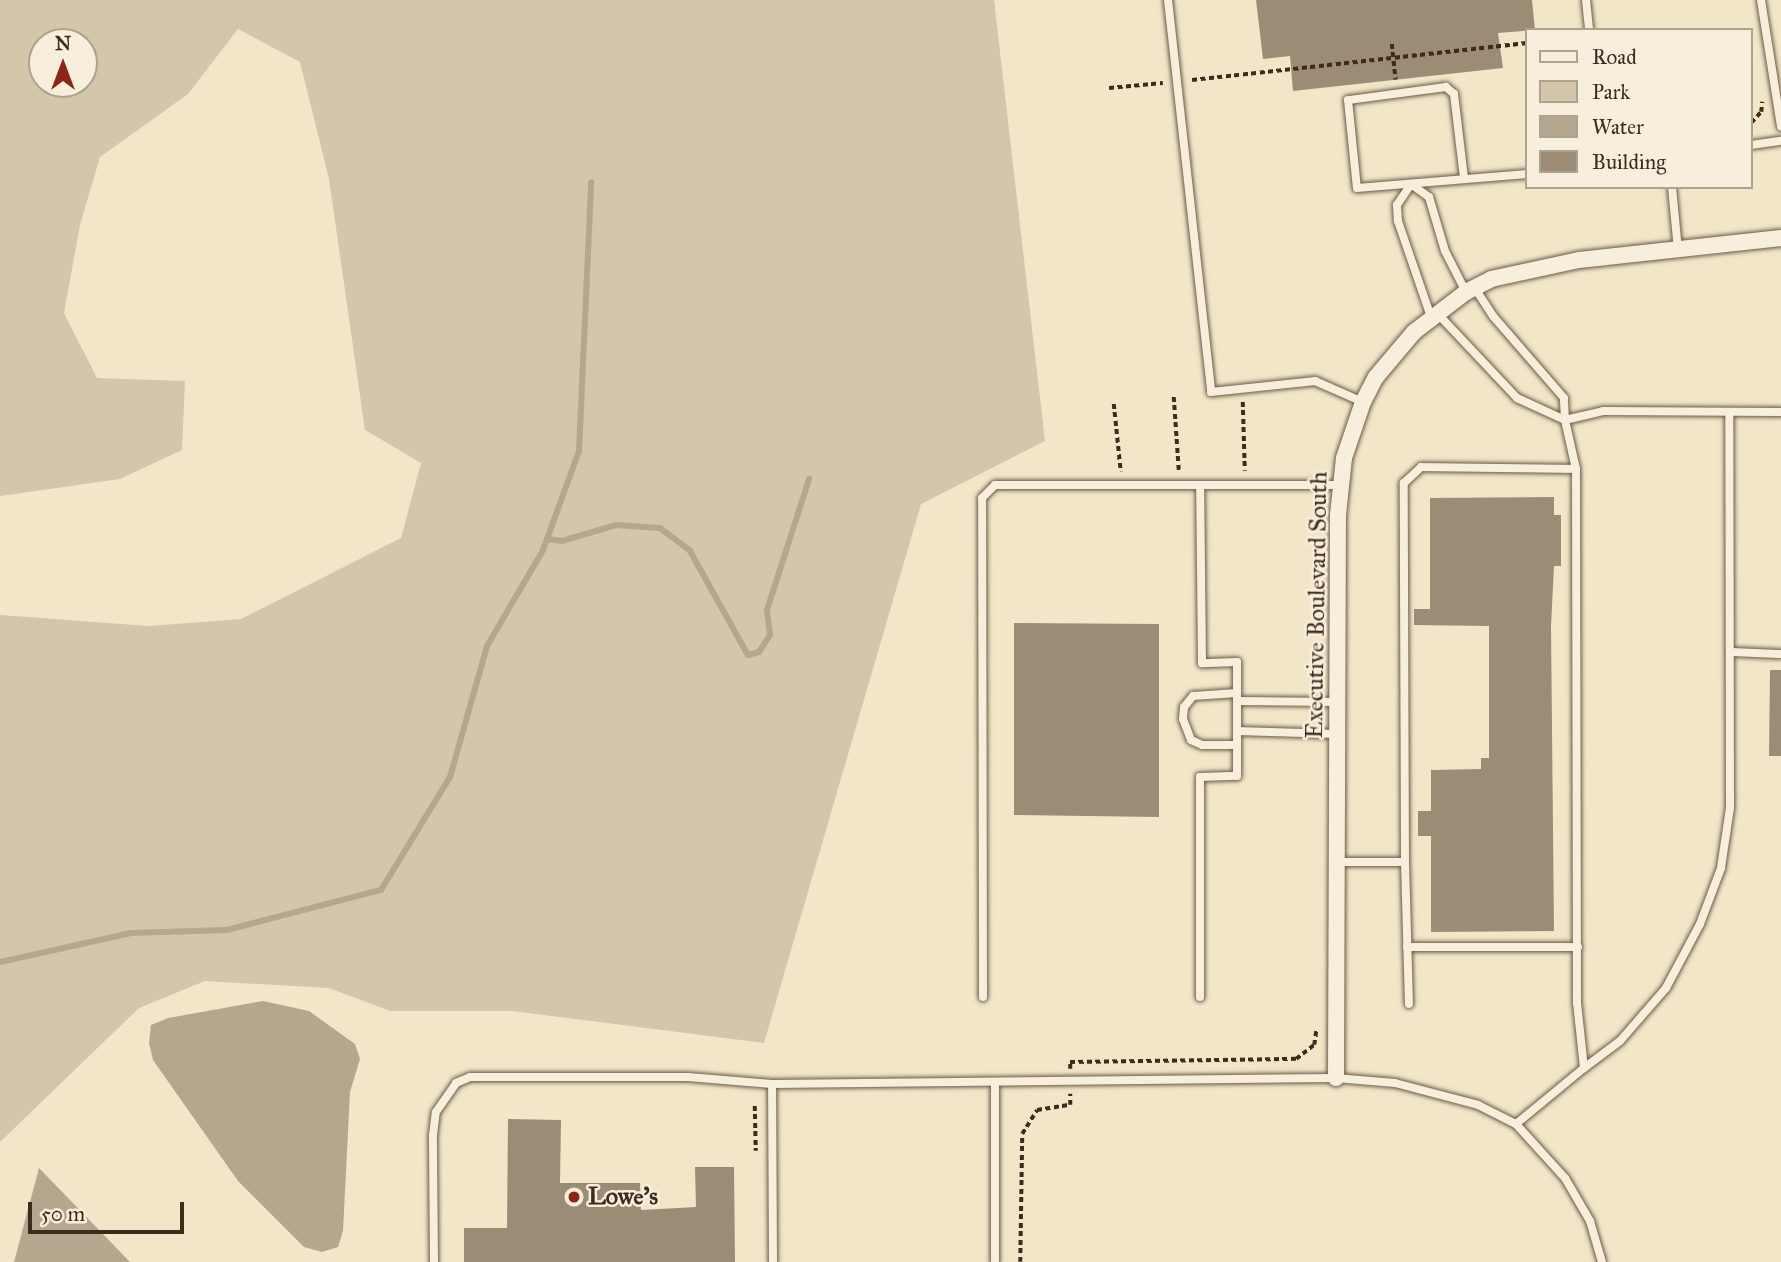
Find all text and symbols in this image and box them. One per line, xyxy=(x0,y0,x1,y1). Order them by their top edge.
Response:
north arrow xyxy=(28,28,98,98)
legend xyxy=(1526,28,1753,189)
text: N xyxy=(55,32,71,55)
text: Road xyxy=(1592,44,1637,70)
text: Park xyxy=(1592,79,1630,105)
text: Water xyxy=(1592,114,1644,140)
text: Building xyxy=(1592,149,1666,175)
street label: Executive Boulevard South xyxy=(1300,471,1334,739)
place label: Lowe's xyxy=(588,1183,658,1211)
scale bar xyxy=(32,1188,187,1232)
marker: Lowe's xyxy=(566,1189,582,1205)
text: 50 m xyxy=(41,1201,85,1227)

